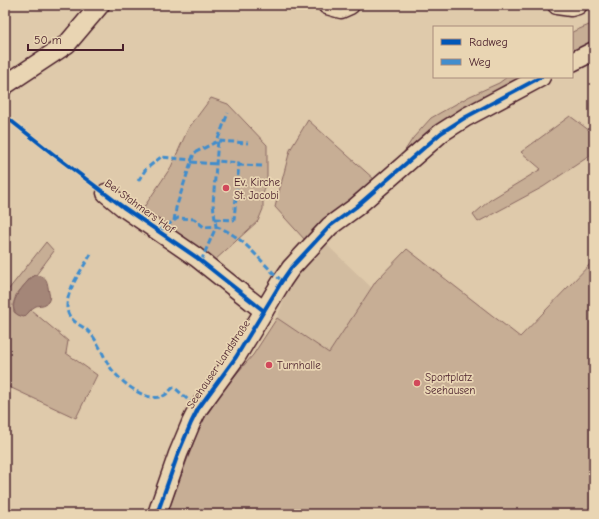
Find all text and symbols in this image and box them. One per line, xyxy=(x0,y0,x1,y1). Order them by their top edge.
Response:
scale bar xyxy=(28,26,123,52)
legend xyxy=(433,26,573,78)
text: 50 m xyxy=(34,33,62,47)
text: Radweg xyxy=(469,35,508,49)
text: Weg xyxy=(469,55,491,69)
place label: Ev. Kirche St. Jacobi xyxy=(234,176,280,202)
street label: Bei Stahmers Hof xyxy=(102,177,178,237)
marker: Ev. Kirche St. Jacobi xyxy=(221,183,231,193)
street label: Seehauser Landstraße xyxy=(184,317,253,411)
place label: Turnhalle xyxy=(277,359,321,372)
marker: Turnhalle xyxy=(264,360,274,370)
place label: Sportplatz Seehausen xyxy=(425,371,475,397)
marker: Sportplatz Seehausen xyxy=(412,378,422,388)

